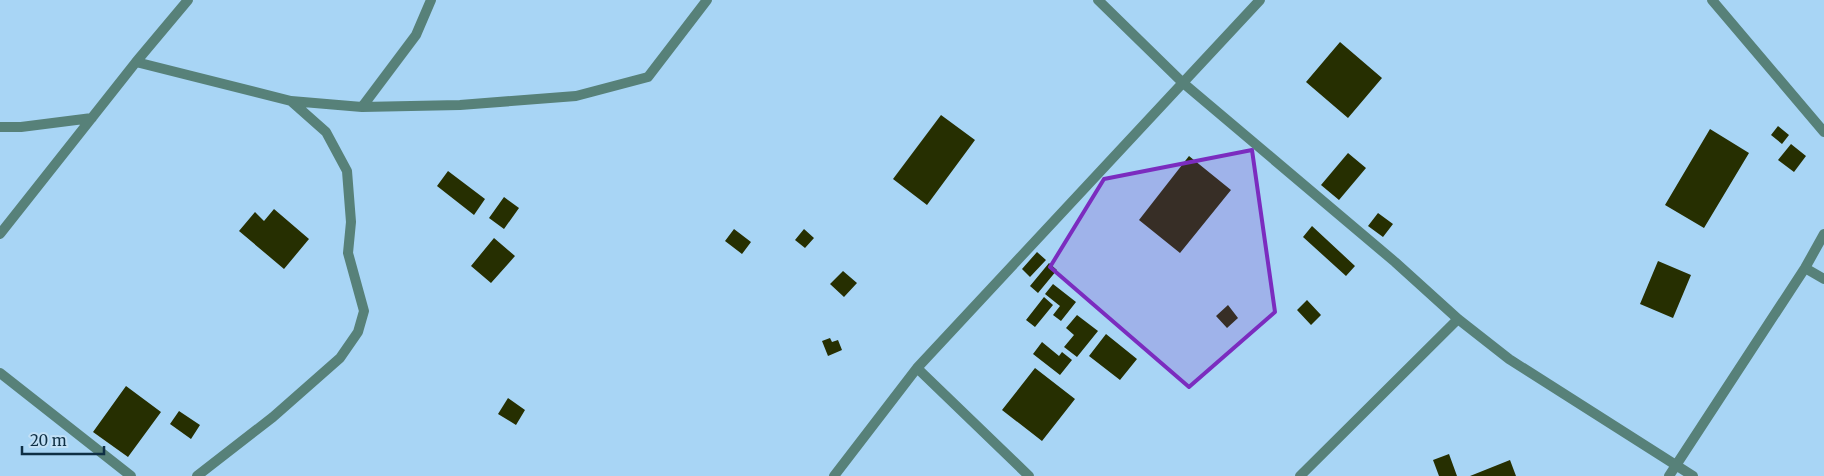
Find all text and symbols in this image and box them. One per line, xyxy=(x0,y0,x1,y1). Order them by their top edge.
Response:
scale bar xyxy=(22,424,105,456)
text: 20 m xyxy=(30,431,67,450)

